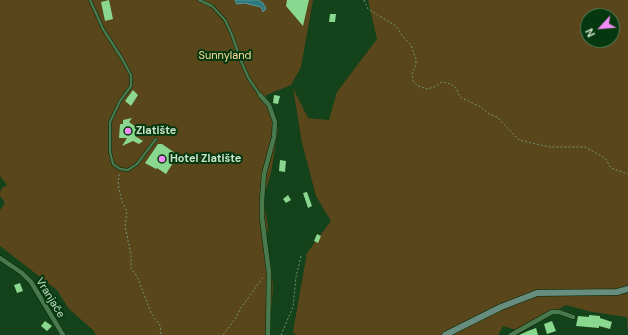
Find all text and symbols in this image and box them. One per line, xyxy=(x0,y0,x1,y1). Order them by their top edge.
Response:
north arrow xyxy=(580,8,620,48)
text: N xyxy=(582,26,598,39)
park label: Sunnyland xyxy=(199,49,251,63)
place label: Zlatište xyxy=(136,124,176,138)
marker: Zlatište xyxy=(123,126,133,136)
place label: Hotel Zlatište xyxy=(170,152,241,166)
marker: Hotel Zlatište xyxy=(157,154,167,164)
street label: Vranjače xyxy=(33,276,67,320)

